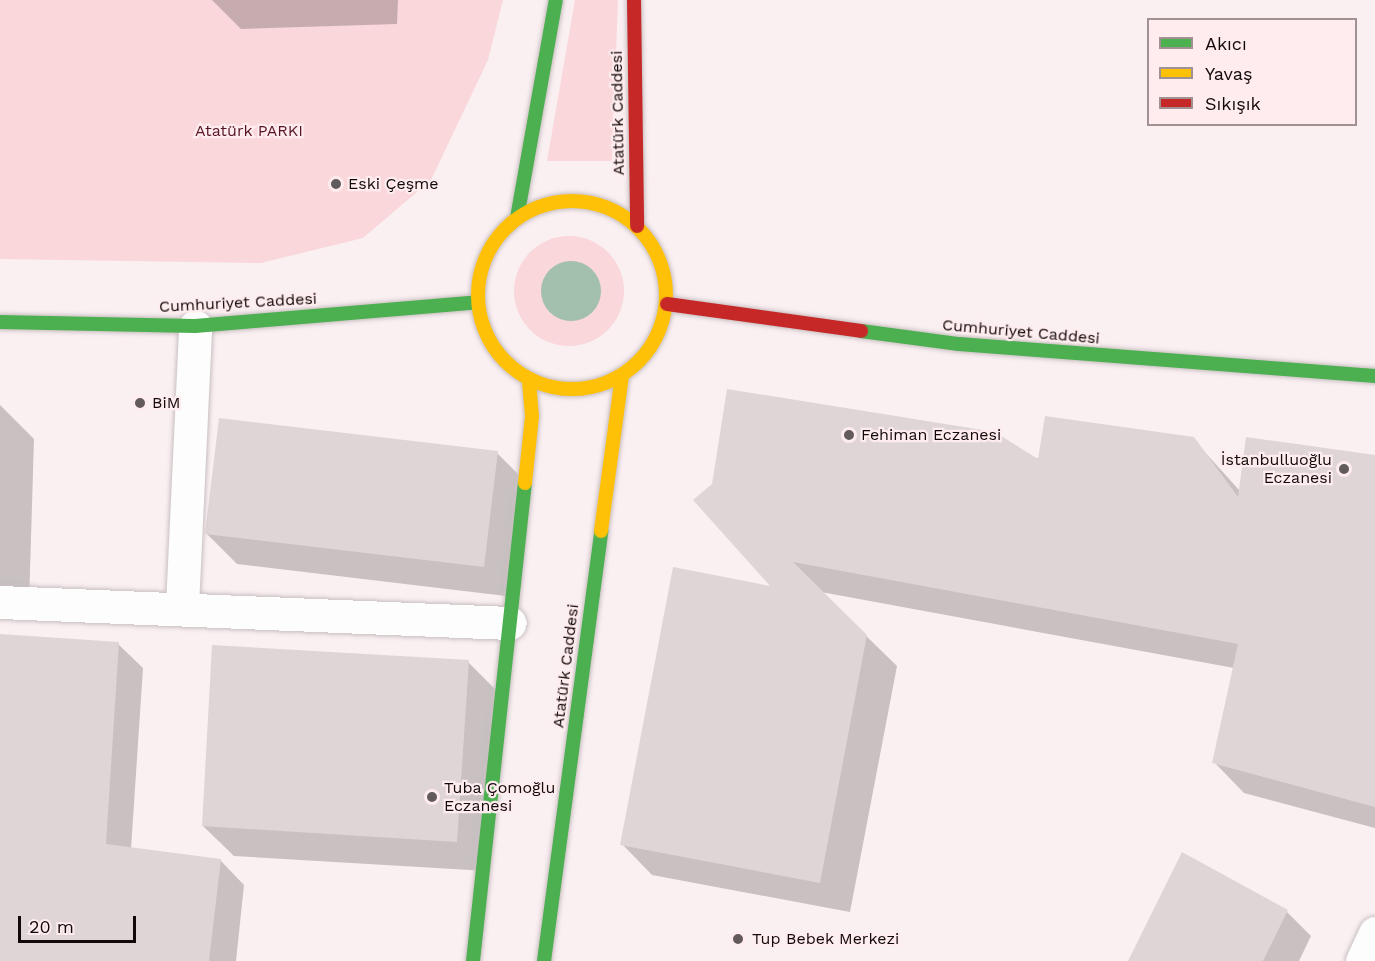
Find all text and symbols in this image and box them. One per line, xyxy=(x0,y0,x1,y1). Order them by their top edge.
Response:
legend xyxy=(1147,18,1357,126)
text: Akıcı xyxy=(1205,33,1247,54)
street label: Atatürk Caddesi xyxy=(607,50,629,176)
text: Yavaş xyxy=(1205,63,1252,84)
text: Sıkışık xyxy=(1205,93,1261,114)
park label: Atatürk PARKI xyxy=(195,121,303,141)
place label: Eski Çeşme xyxy=(348,174,439,194)
marker: Eski Çeşme xyxy=(329,177,343,191)
street label: Cumhuriyet Caddesi xyxy=(159,289,317,317)
street label: Cumhuriyet Caddesi xyxy=(941,316,1101,348)
place label: BiM xyxy=(152,393,180,413)
marker: BiM xyxy=(133,396,147,410)
place label: Fehiman Eczanesi xyxy=(861,425,1001,445)
marker: Fehiman Eczanesi xyxy=(842,428,856,442)
place label: İstanbulluoğlu Eczanesi xyxy=(1221,450,1332,488)
marker: İstanbulluoğlu Eczanesi xyxy=(1337,462,1351,476)
street label: Atatürk Caddesi xyxy=(549,603,583,729)
place label: Tuba Çomoğlu Eczanesi xyxy=(444,778,556,816)
marker: Tuba Çomoğlu Eczanesi xyxy=(425,790,439,804)
scale bar xyxy=(21,904,140,942)
text: 20 m xyxy=(29,916,74,937)
place label: Tup Bebek Merkezi xyxy=(752,929,900,949)
marker: Tup Bebek Merkezi xyxy=(729,930,747,948)

